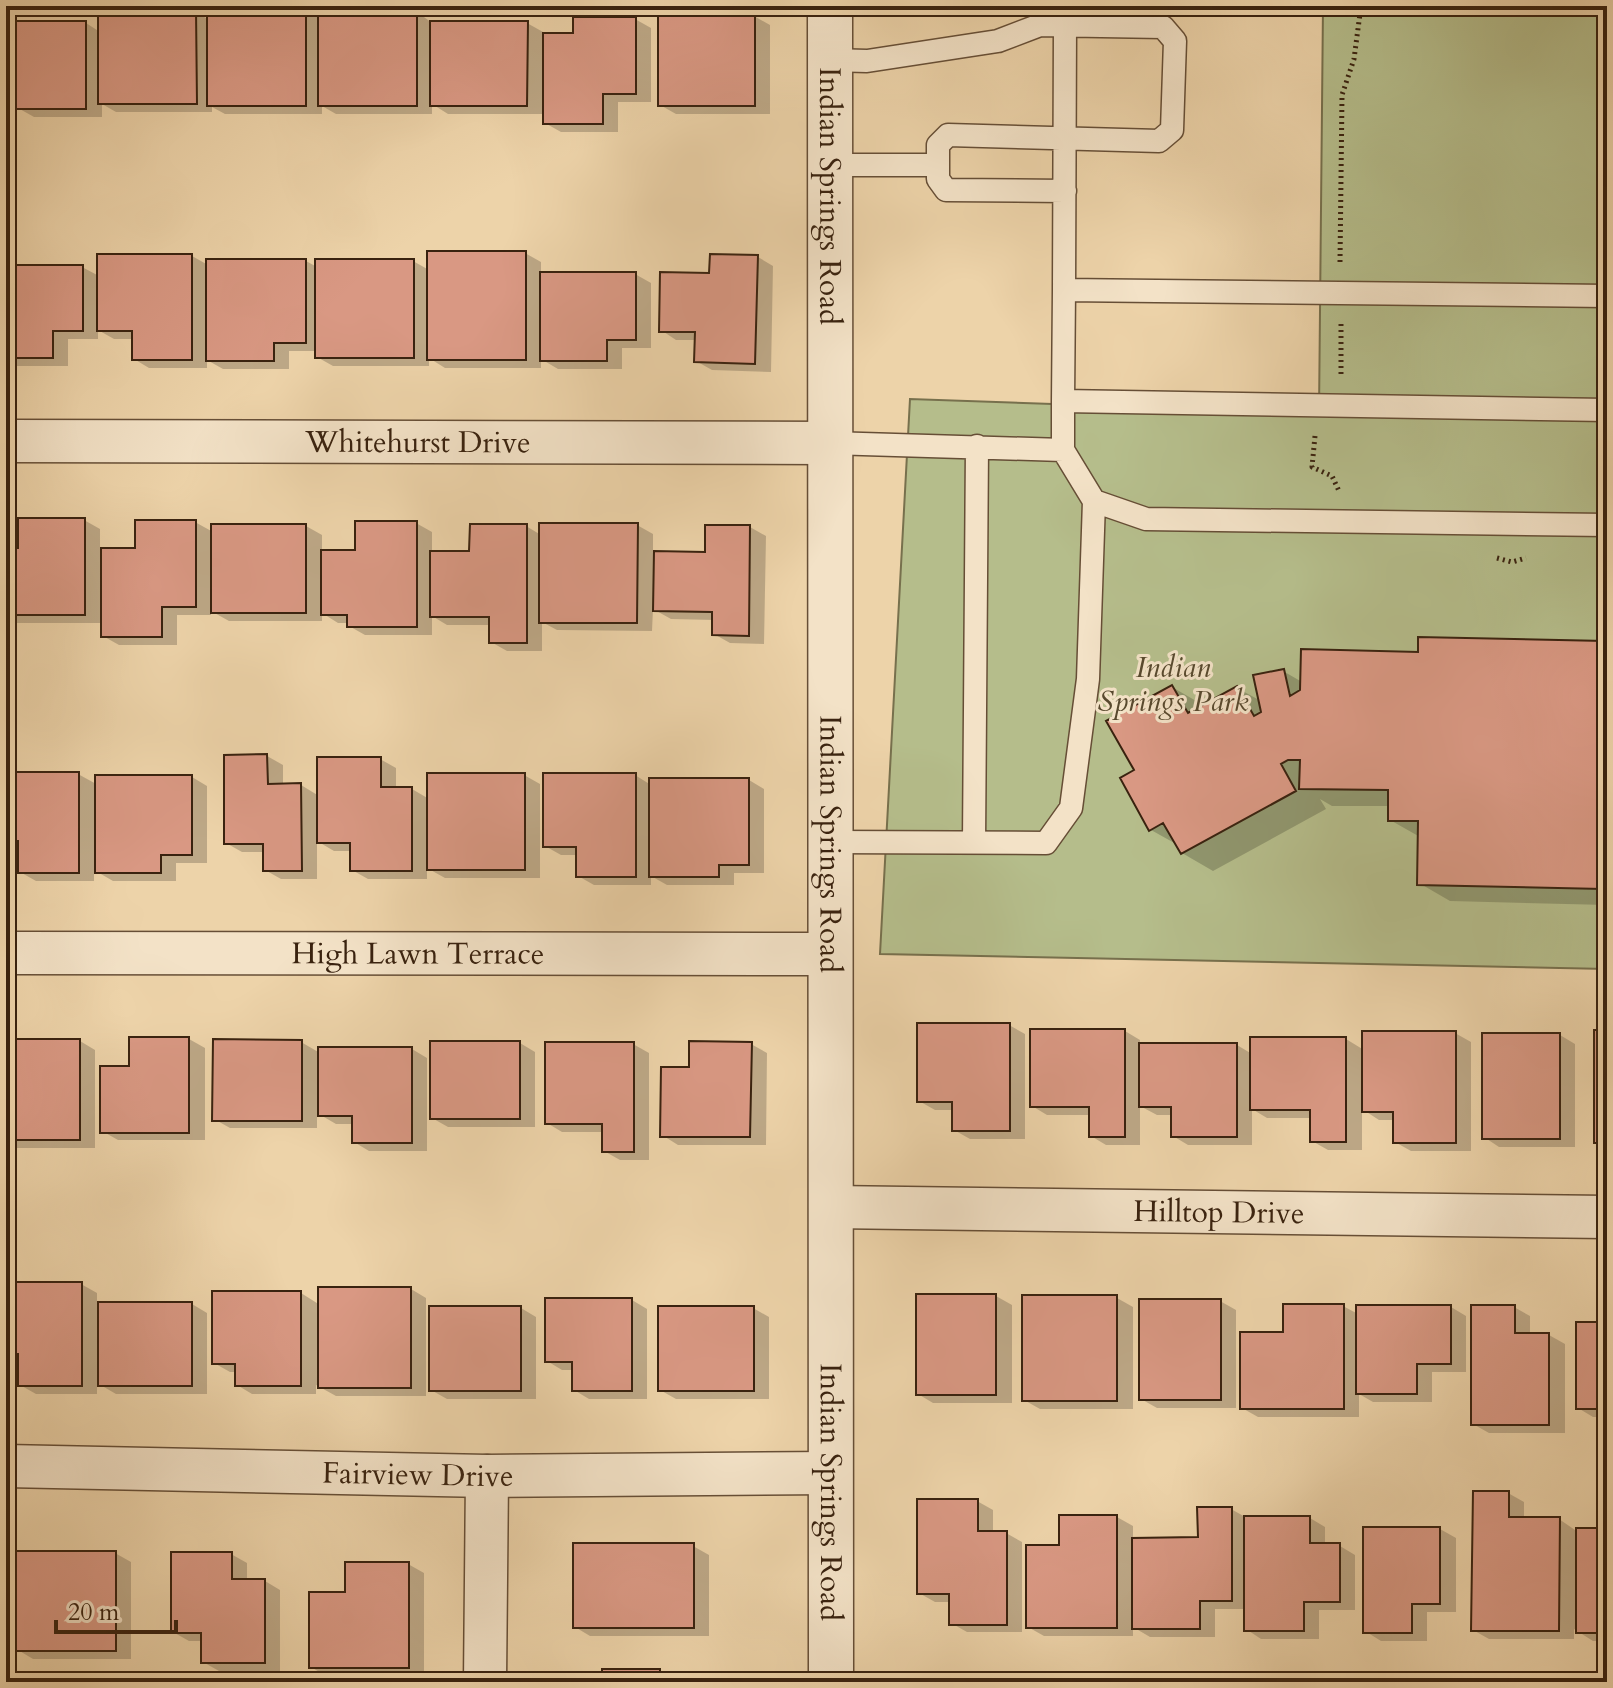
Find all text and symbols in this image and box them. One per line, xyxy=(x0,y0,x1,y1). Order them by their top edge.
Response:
street label: Indian Springs Road xyxy=(809,67,850,325)
street label: Whitehurst Drive xyxy=(304,422,531,463)
park label: Indian Springs Park xyxy=(1097,647,1249,722)
street label: Indian Springs Road xyxy=(809,715,851,973)
street label: High Lawn Terrace xyxy=(291,933,545,975)
street label: Hilltop Drive xyxy=(1133,1191,1305,1234)
street label: Indian Springs Road xyxy=(810,1363,851,1621)
street label: Fairview Drive xyxy=(322,1453,514,1497)
scale bar xyxy=(56,1584,176,1634)
text: 20 m xyxy=(68,1596,120,1629)

